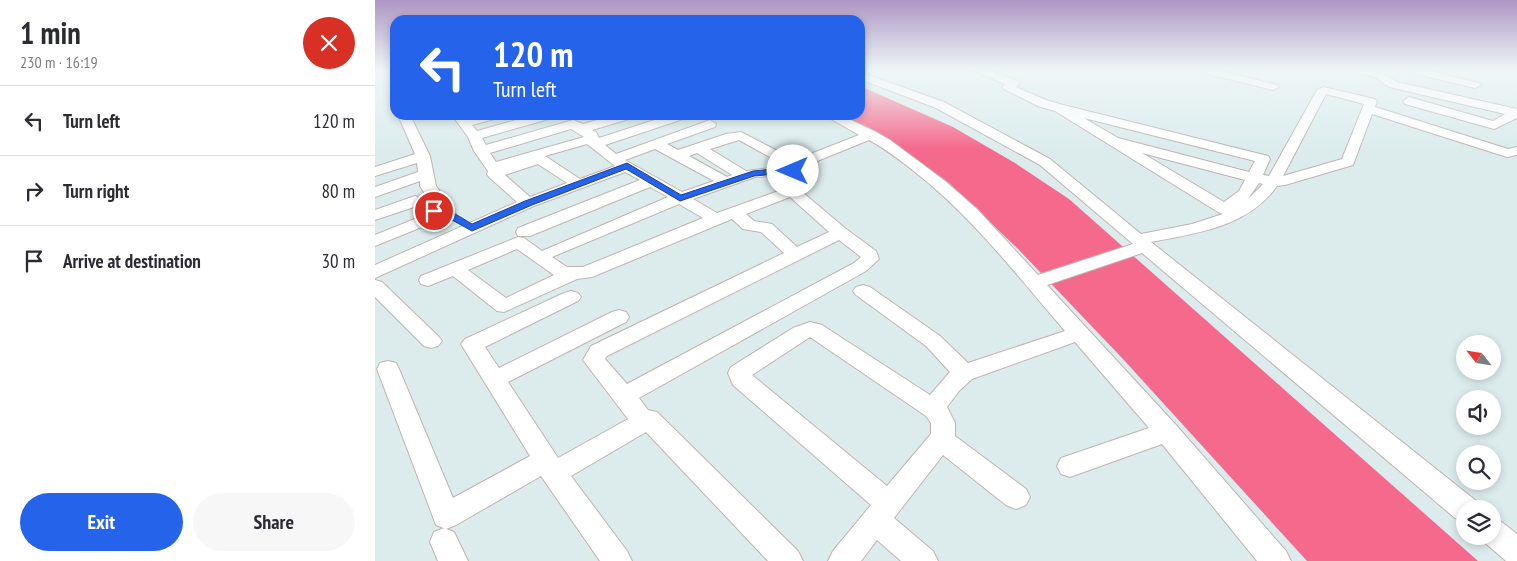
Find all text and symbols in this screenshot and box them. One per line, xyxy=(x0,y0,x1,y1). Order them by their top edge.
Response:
text: 1 min xyxy=(20,13,81,52)
button: close xyxy=(303,17,355,69)
text: 120 m xyxy=(493,31,574,77)
icon: left xyxy=(410,35,475,100)
text: 230 m · 16:19 xyxy=(20,52,98,72)
text: Turn left xyxy=(493,75,557,103)
icon: left xyxy=(20,107,48,135)
text: Turn left xyxy=(63,109,120,133)
text: 120 m xyxy=(313,109,355,133)
position arrow xyxy=(766,144,818,196)
icon: right xyxy=(20,177,48,205)
text: Turn right xyxy=(63,179,129,203)
text: 80 m xyxy=(322,179,355,203)
pin xyxy=(413,190,455,232)
icon: arrive xyxy=(420,197,448,225)
icon: arrive xyxy=(20,247,48,275)
text: Arrive at destination xyxy=(63,249,201,273)
text: 30 m xyxy=(322,249,355,273)
north arrow xyxy=(1456,335,1501,380)
map controls xyxy=(1456,335,1501,545)
button: sound xyxy=(1456,390,1501,435)
button: search xyxy=(1456,445,1501,490)
button: Exit xyxy=(20,493,183,551)
button: Share xyxy=(193,493,355,551)
button: layers xyxy=(1456,500,1501,545)

